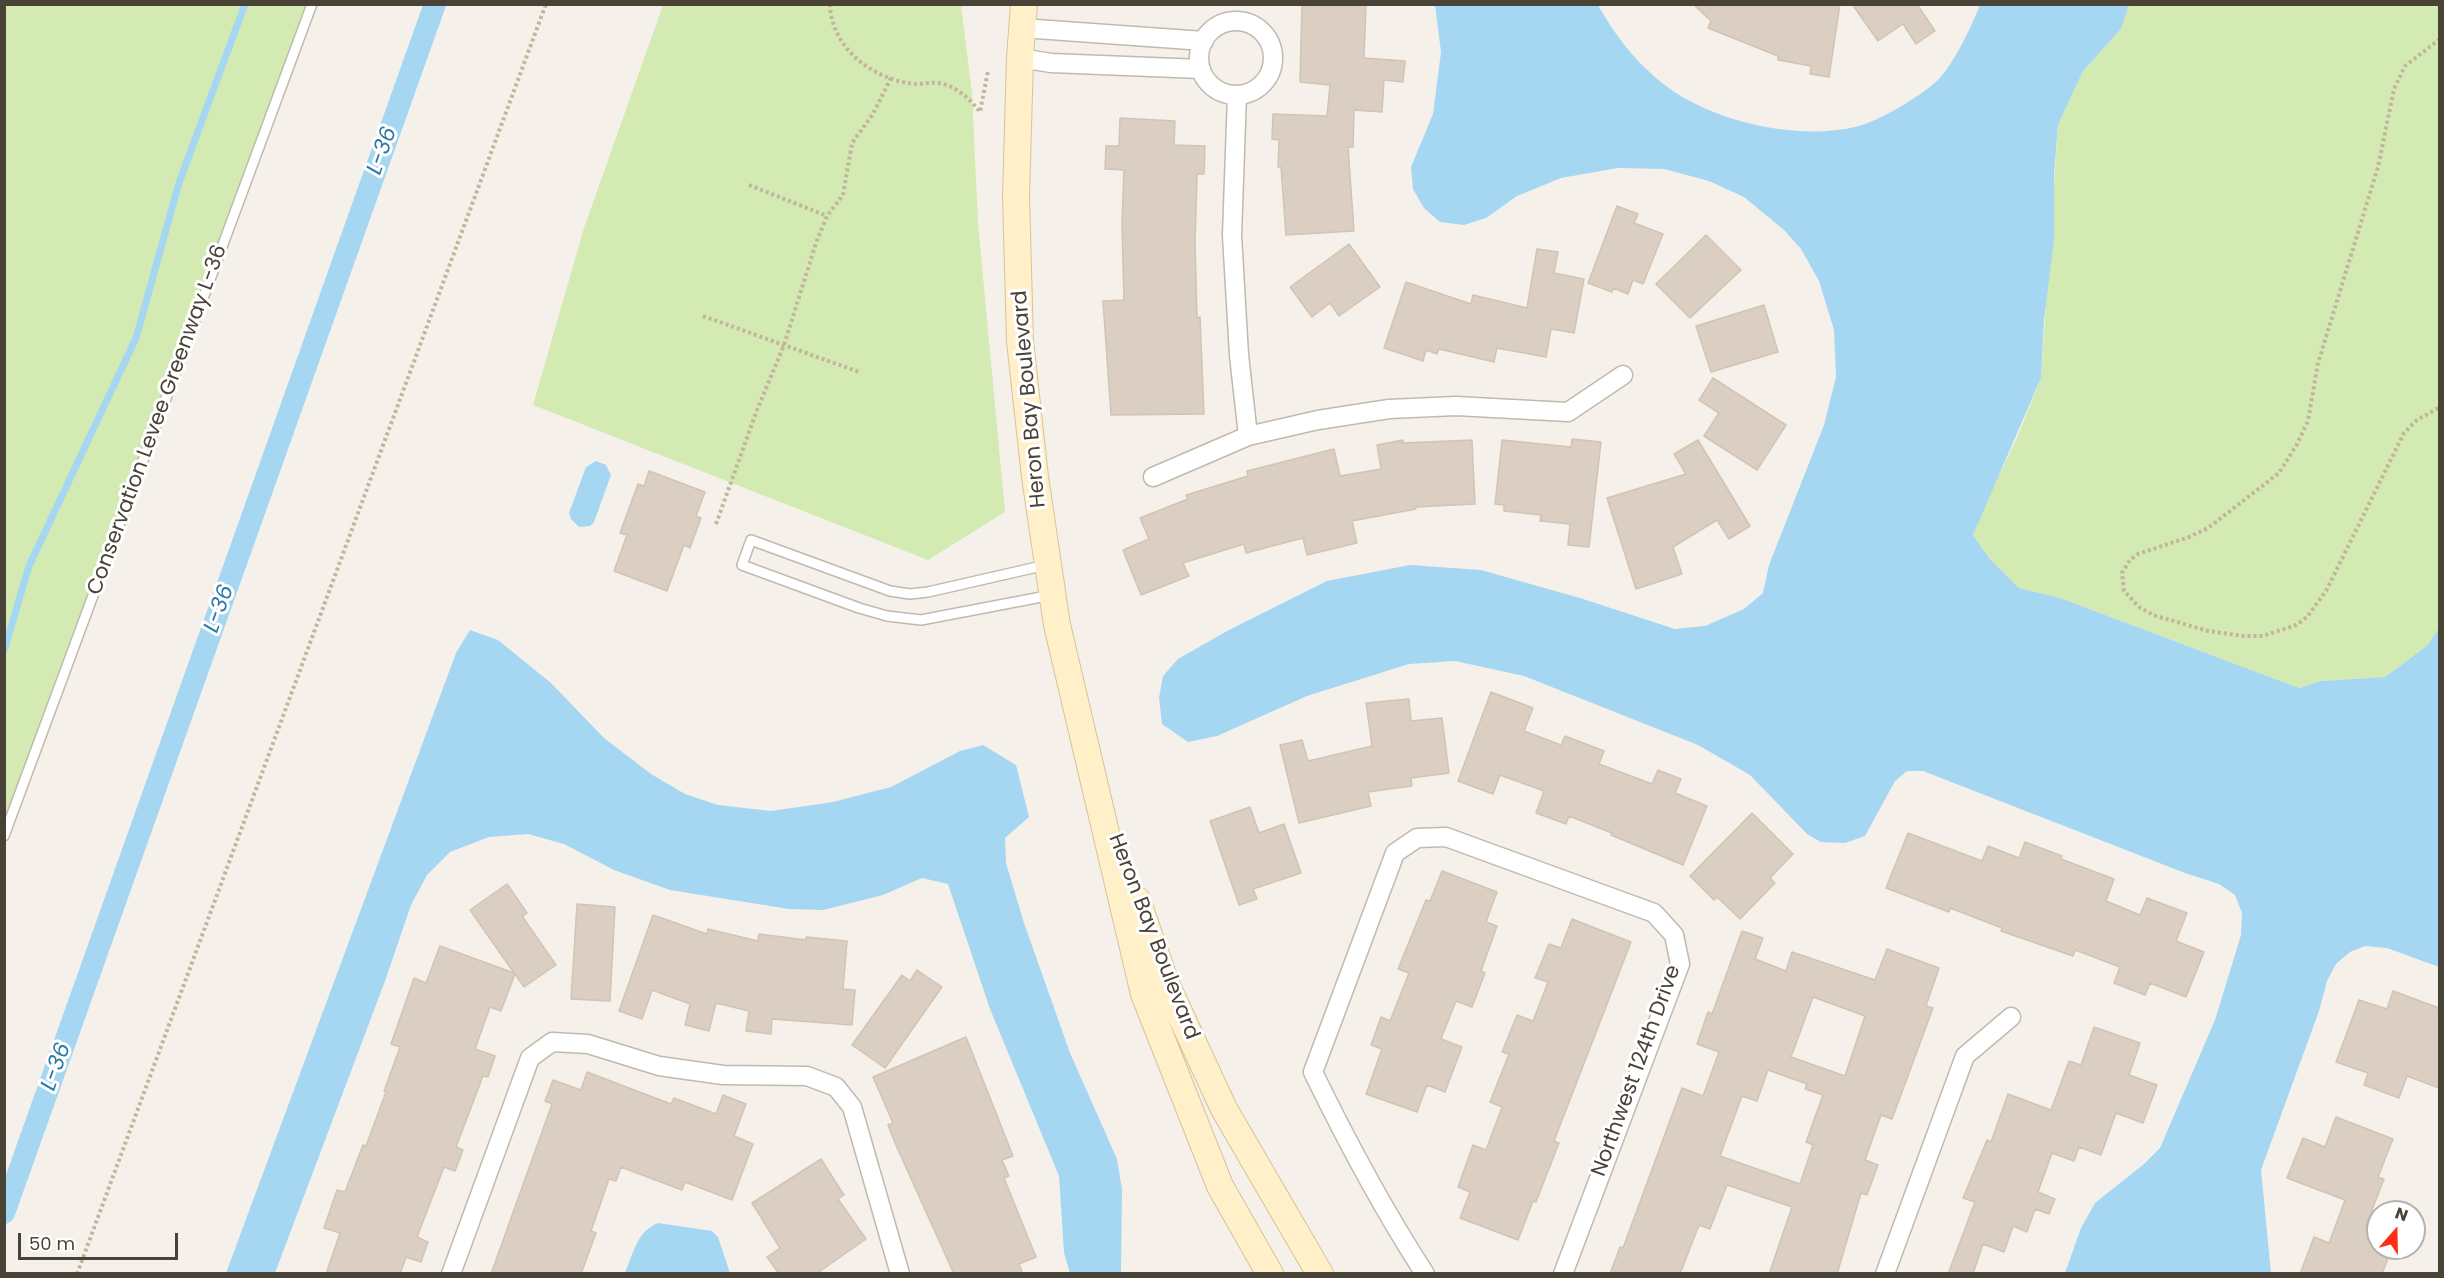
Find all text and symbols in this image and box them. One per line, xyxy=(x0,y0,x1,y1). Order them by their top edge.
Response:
water label: L-36 xyxy=(362,124,404,178)
street label: Conservation Levee Greenway L-36 xyxy=(83,242,233,598)
street label: Heron Bay Boulevard xyxy=(1008,289,1052,509)
water label: L-36 xyxy=(199,582,241,636)
street label: Heron Bay Boulevard xyxy=(1102,831,1204,1043)
street label: Northwest 124th Drive xyxy=(1587,962,1687,1180)
water label: L-36 xyxy=(36,1040,78,1094)
north arrow xyxy=(2366,1200,2426,1260)
text: N xyxy=(2392,1202,2411,1227)
scale bar xyxy=(21,1221,182,1259)
text: 50 m xyxy=(29,1231,75,1256)

